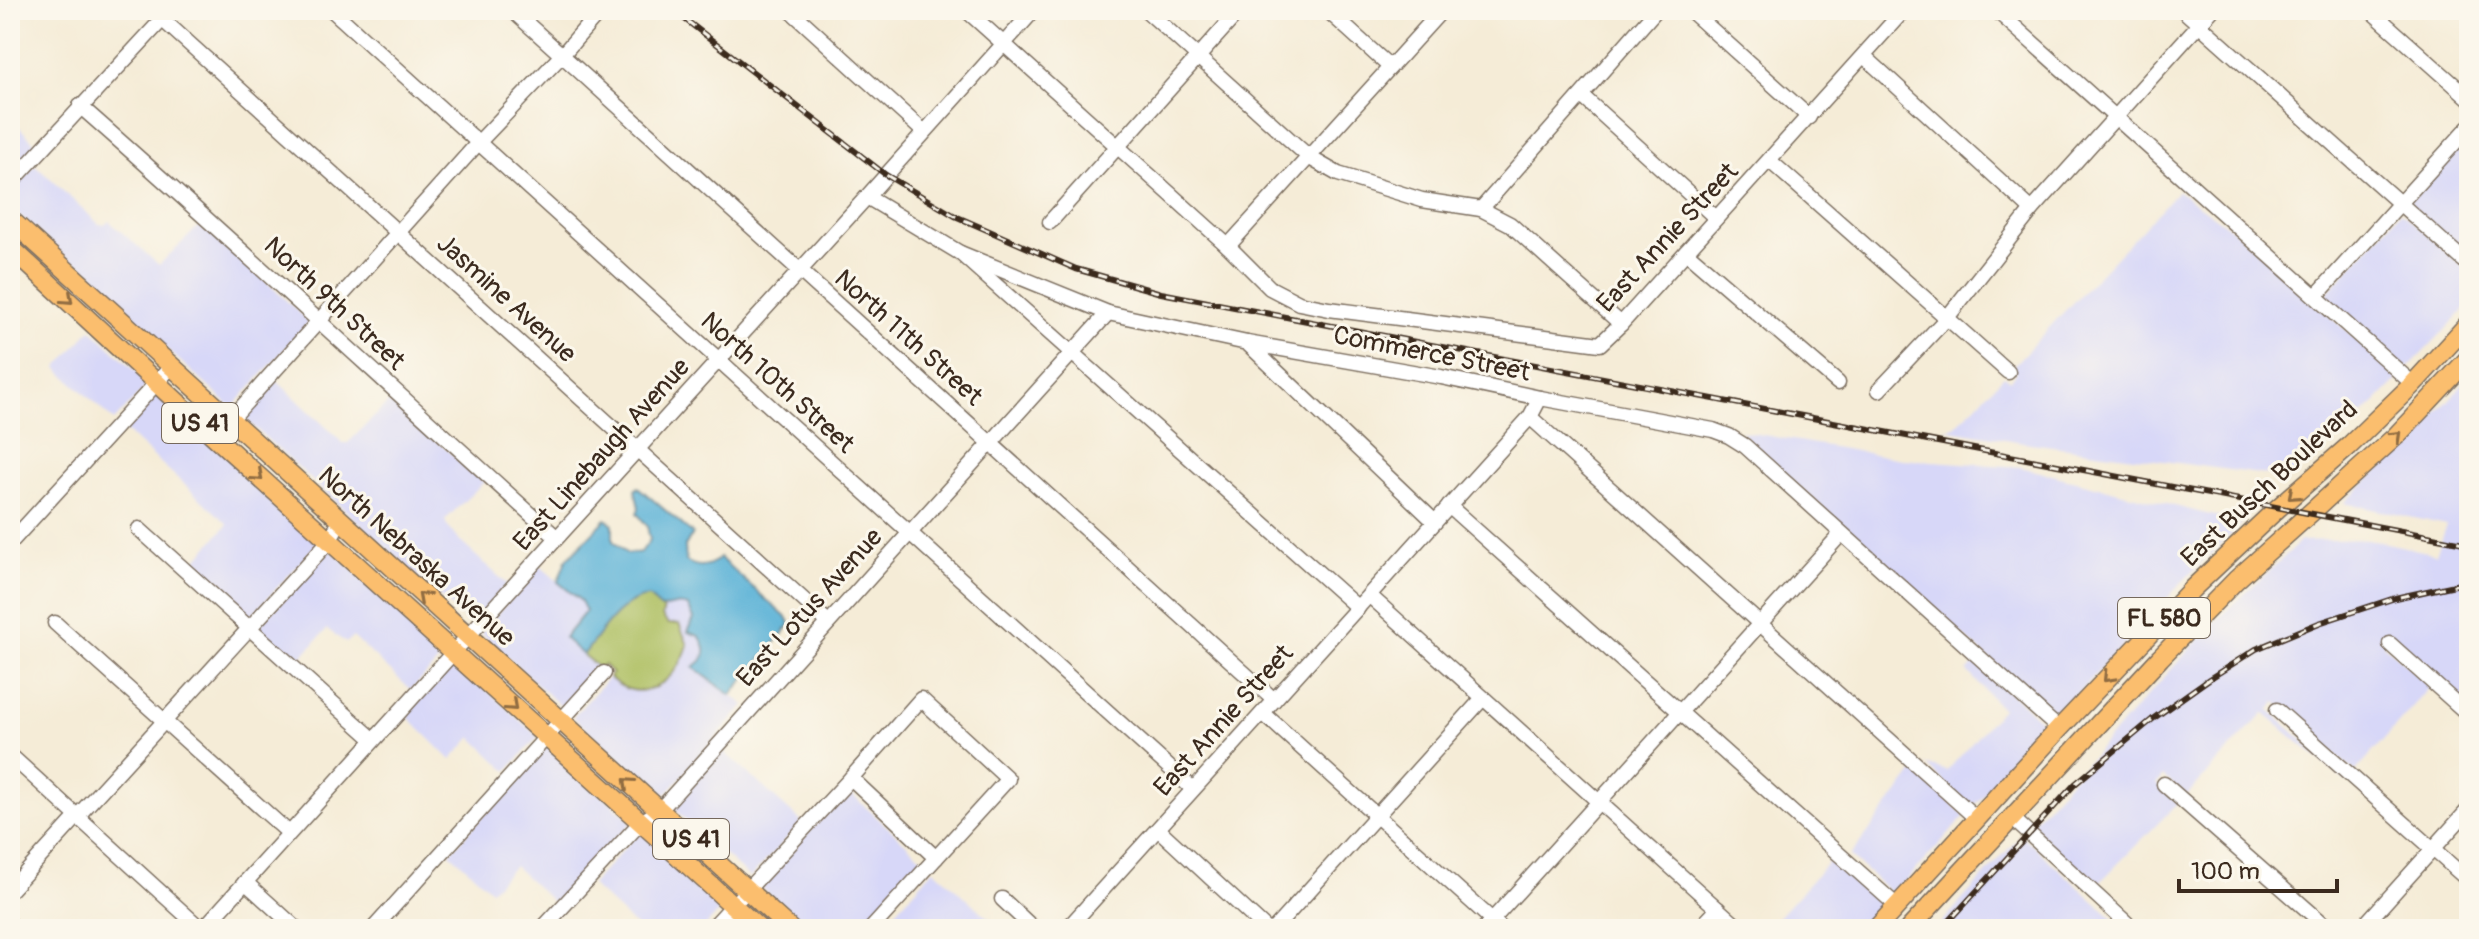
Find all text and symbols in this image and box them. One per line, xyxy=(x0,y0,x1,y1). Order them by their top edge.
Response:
street label: East Annie Street xyxy=(1590,156,1746,319)
street label: Jasmine Avenue xyxy=(430,228,583,370)
street label: North 9th Street xyxy=(257,230,412,378)
street label: North 11th Street xyxy=(828,263,989,413)
one-way arrow xyxy=(58,289,73,304)
street label: North 10th Street xyxy=(694,305,861,461)
street label: Commerce Street xyxy=(1331,319,1533,389)
street label: East Linebaugh Avenue xyxy=(507,352,697,558)
street label: East Busch Boulevard xyxy=(2175,394,2365,574)
road number: US 41 xyxy=(162,403,238,443)
one-way arrow xyxy=(2387,430,2401,445)
street label: North Nebraska Avenue xyxy=(311,460,521,654)
one-way arrow xyxy=(249,466,264,481)
one-way arrow xyxy=(2288,485,2303,500)
street label: East Lotus Avenue xyxy=(730,522,890,694)
one-way arrow xyxy=(417,592,432,606)
road number: FL 580 xyxy=(2118,598,2210,638)
street label: East Annie Street xyxy=(1147,638,1301,803)
one-way arrow xyxy=(2103,668,2117,682)
one-way arrow xyxy=(503,696,518,710)
one-way arrow xyxy=(623,778,638,792)
road number: US 41 xyxy=(653,819,729,859)
scale bar xyxy=(2179,843,2337,893)
text: 100 m xyxy=(2191,857,2260,886)

